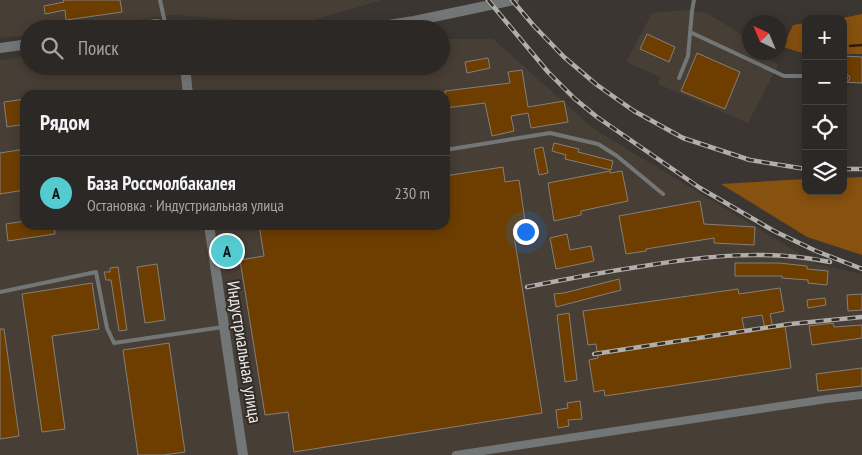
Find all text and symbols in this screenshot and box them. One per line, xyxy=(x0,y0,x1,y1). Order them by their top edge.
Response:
north arrow xyxy=(742,15,787,60)
map controls xyxy=(802,15,847,195)
button: + xyxy=(802,15,847,60)
search box xyxy=(20,20,450,75)
icon: search xyxy=(38,34,66,62)
text: Поиск xyxy=(78,36,119,60)
button: − xyxy=(802,60,847,105)
button: locate xyxy=(802,105,847,150)
text: Рядом xyxy=(40,109,90,136)
button: layers xyxy=(802,150,847,195)
text: База Россмолбакалея xyxy=(87,171,236,195)
text: A xyxy=(52,183,60,203)
text: 230 m xyxy=(395,183,430,203)
text: Остановка · Индустриальная улица xyxy=(87,195,284,215)
your location xyxy=(513,219,539,245)
pin: A xyxy=(211,232,243,270)
street label: Индустриальная улица xyxy=(222,279,267,425)

